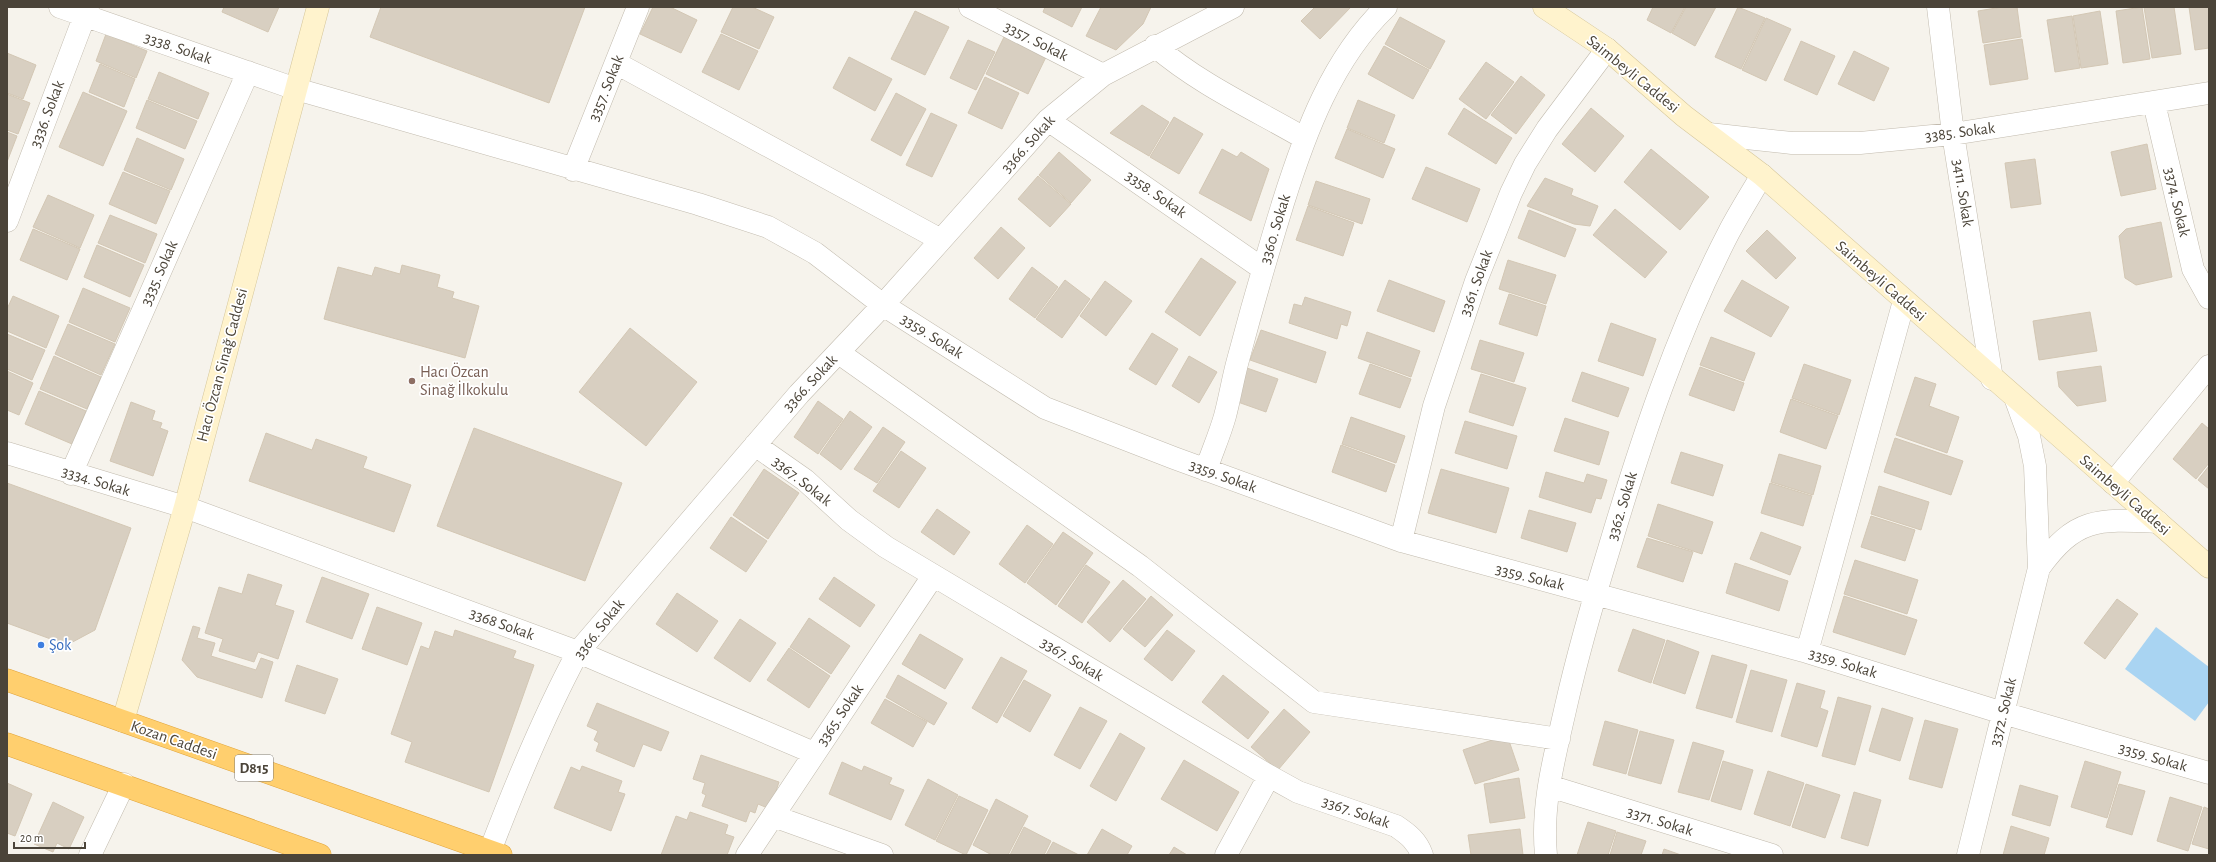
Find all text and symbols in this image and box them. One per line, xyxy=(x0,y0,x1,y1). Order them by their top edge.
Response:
street label: 3357. Sokak xyxy=(1001,18,1071,64)
street label: 3338. Sokak xyxy=(142,29,215,67)
street label: Saimbeyli Caddesi xyxy=(1583,32,1682,117)
street label: 3357. Sokak xyxy=(586,52,627,123)
street label: 3336. Sokak xyxy=(27,78,67,150)
street label: 3366. Sokak xyxy=(998,112,1058,176)
street label: 3385. Sokak xyxy=(1924,120,1997,144)
street label: 3411. Sokak xyxy=(1950,158,1976,229)
street label: 3374. Sokak xyxy=(2161,166,2193,239)
street label: 3358. Sokak xyxy=(1123,167,1190,221)
street label: 3360. Sokak xyxy=(1257,191,1293,266)
street label: 3335. Sokak xyxy=(138,237,181,308)
street label: Saimbeyli Caddesi xyxy=(1832,238,1929,325)
street label: 3361. Sokak xyxy=(1457,247,1496,318)
street label: Hacı Özcan Sinağ Caddesi xyxy=(192,286,250,444)
street label: 3359. Sokak xyxy=(898,311,967,362)
street label: 3366. Sokak xyxy=(780,351,841,415)
place label: Hacı Özcan Sinağ İlkokulu xyxy=(420,362,508,398)
marker: Hacı Özcan Sinağ İlkokulu xyxy=(407,376,417,386)
street label: Saimbeyli Caddesi xyxy=(2076,452,2173,539)
street label: 3367. Sokak xyxy=(769,453,835,509)
street label: 3359. Sokak xyxy=(1187,456,1259,496)
street label: 3334. Sokak xyxy=(60,463,133,499)
street label: 3362. Sokak xyxy=(1604,469,1640,542)
street label: 3359. Sokak xyxy=(1494,561,1567,593)
street label: 3366. Sokak xyxy=(571,595,628,662)
street label: 3368 Sokak xyxy=(467,605,537,643)
street label: 3367. Sokak xyxy=(1038,634,1107,684)
place label: Şok xyxy=(49,637,72,653)
marker: Şok xyxy=(36,640,46,650)
street label: 3359. Sokak xyxy=(1807,645,1880,681)
street label: 3372. Sokak xyxy=(1987,675,2019,748)
street label: 3365. Sokak xyxy=(814,681,867,749)
street label: Kozan Caddesi xyxy=(129,718,219,762)
street label: 3359. Sokak xyxy=(2117,740,2190,775)
road number: D815 xyxy=(235,755,273,781)
street label: 3367. Sokak xyxy=(1320,793,1393,831)
street label: 3371. Sokak xyxy=(1625,803,1696,839)
scale bar xyxy=(14,824,85,850)
text: 20 m xyxy=(20,832,43,844)

